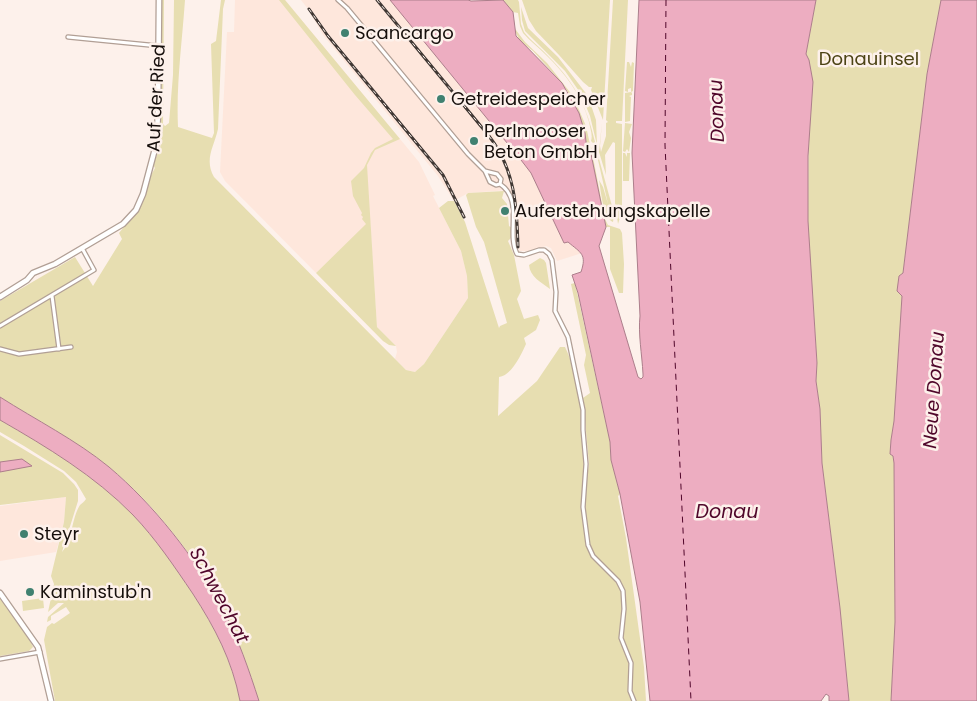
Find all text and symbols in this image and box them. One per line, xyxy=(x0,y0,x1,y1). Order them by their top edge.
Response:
place label: Scancargo xyxy=(355,20,454,45)
marker: Scancargo xyxy=(339,27,351,39)
street label: Auf der Ried xyxy=(140,43,171,153)
park label: Donauinsel xyxy=(819,46,919,71)
water label: Donau xyxy=(702,79,731,143)
place label: Getreidespeicher xyxy=(451,86,606,111)
marker: Getreidespeicher xyxy=(435,93,447,105)
place label: Perlmooser Beton GmbH xyxy=(484,118,598,164)
marker: Perlmooser Beton GmbH xyxy=(468,135,480,147)
place label: Auferstehungskapelle xyxy=(515,198,710,223)
marker: Auferstehungskapelle xyxy=(499,205,511,217)
water label: Neue Donau xyxy=(916,330,951,450)
water label: Donau xyxy=(696,498,758,525)
place label: Steyr xyxy=(34,521,79,546)
marker: Steyr xyxy=(18,528,30,540)
water label: Schwechat xyxy=(183,542,257,649)
place label: Kaminstub'n xyxy=(40,579,151,604)
marker: Kaminstub'n xyxy=(24,586,36,598)

